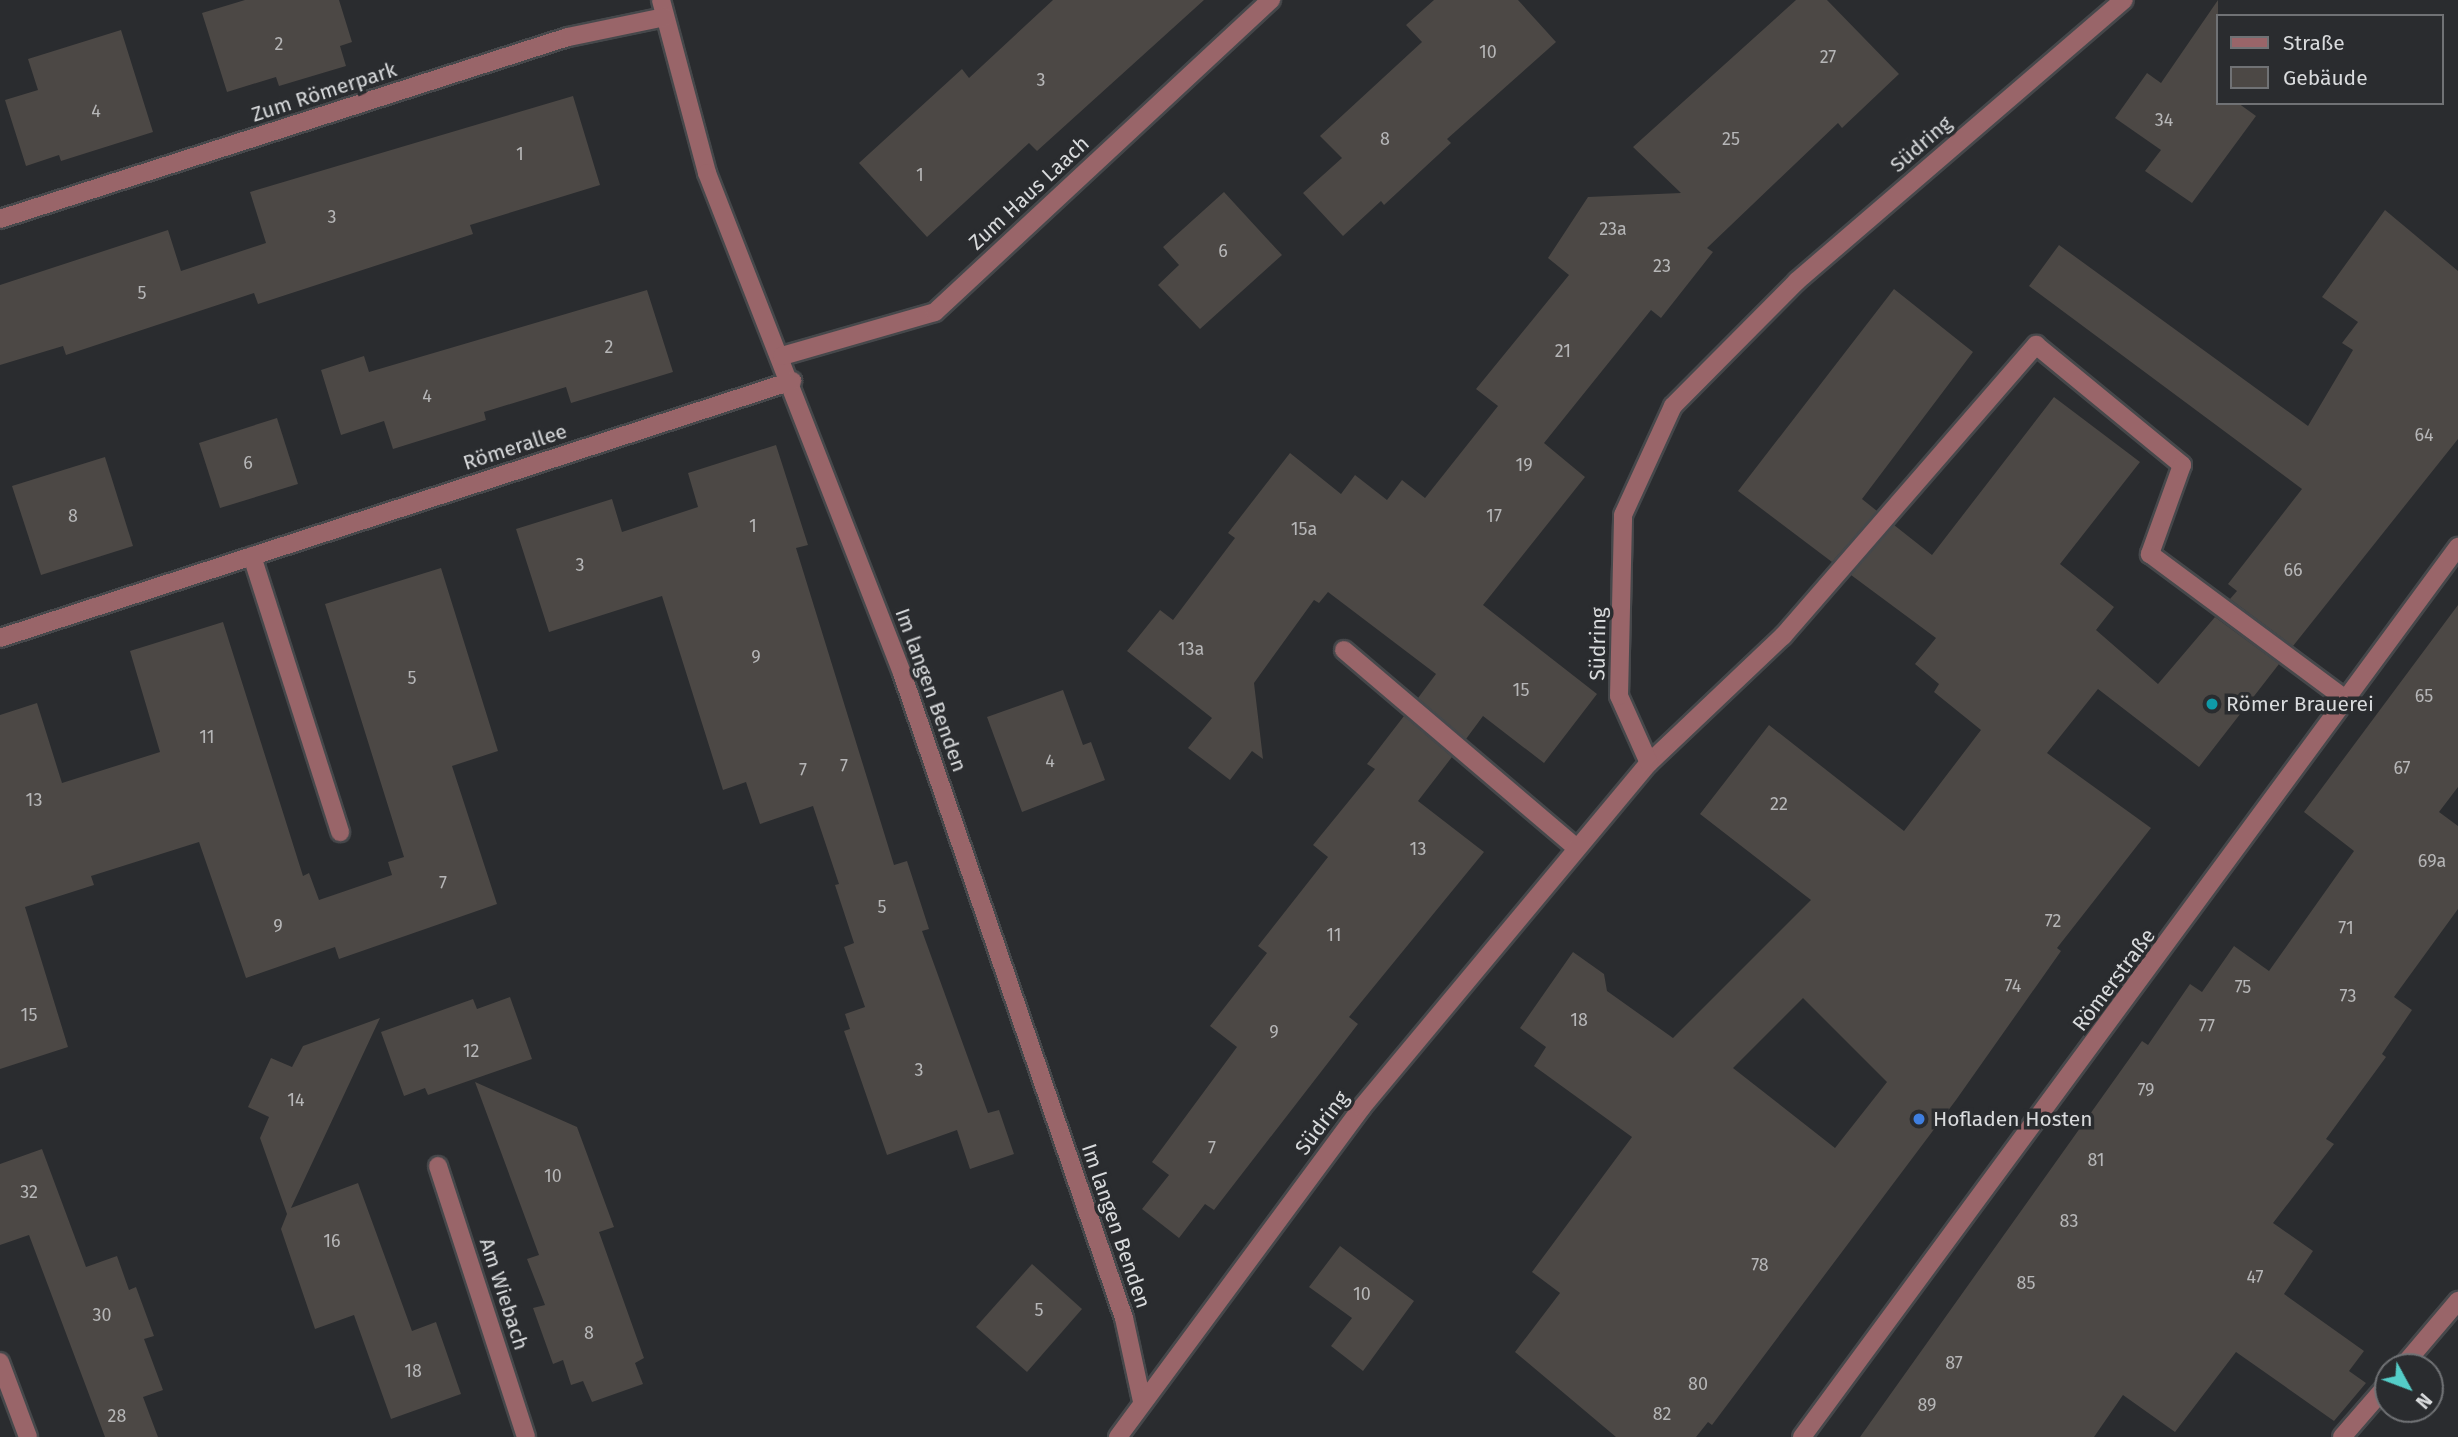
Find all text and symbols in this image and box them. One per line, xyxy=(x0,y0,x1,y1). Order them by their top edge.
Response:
legend xyxy=(2216,14,2444,105)
text: Straße xyxy=(2283,30,2345,56)
house number: 2 xyxy=(275,33,283,55)
house number: 10 xyxy=(1479,41,1497,63)
house number: 27 xyxy=(1820,46,1836,68)
street label: Zum Römerpark xyxy=(248,57,400,127)
text: Gebäude xyxy=(2283,65,2368,91)
house number: 3 xyxy=(1037,69,1045,91)
house number: 4 xyxy=(91,100,101,122)
house number: 34 xyxy=(2155,109,2173,131)
street label: Südring xyxy=(1885,110,1957,178)
house number: 8 xyxy=(1380,128,1390,150)
house number: 25 xyxy=(1722,128,1740,150)
street label: Zum Haus Laach xyxy=(964,131,1094,255)
house number: 1 xyxy=(516,143,524,165)
house number: 1 xyxy=(916,164,924,186)
house number: 3 xyxy=(328,206,336,228)
house number: 23a xyxy=(1599,218,1627,240)
house number: 6 xyxy=(1218,240,1228,262)
house number: 23 xyxy=(1653,255,1671,277)
house number: 5 xyxy=(137,282,147,304)
house number: 2 xyxy=(605,336,613,358)
house number: 21 xyxy=(1555,340,1571,362)
house number: 4 xyxy=(422,385,432,407)
street label: Römerallee xyxy=(460,418,570,476)
house number: 64 xyxy=(2414,424,2434,446)
house number: 6 xyxy=(243,452,253,474)
house number: 19 xyxy=(1515,454,1533,476)
house number: 8 xyxy=(68,505,78,527)
house number: 17 xyxy=(1486,505,1502,527)
house number: 1 xyxy=(749,515,757,537)
house number: 15a xyxy=(1291,518,1317,540)
house number: 3 xyxy=(576,554,584,576)
house number: 66 xyxy=(2283,559,2303,581)
street label: Im langen Benden xyxy=(890,605,972,775)
street label: Südring xyxy=(1585,607,1611,681)
house number: 13a xyxy=(1178,638,1204,660)
house number: 9 xyxy=(751,646,761,668)
house number: 5 xyxy=(407,667,417,689)
house number: 15 xyxy=(1513,679,1529,701)
house number: 65 xyxy=(2415,685,2433,707)
place label: Römer Brauerei xyxy=(2226,691,2374,717)
marker: Römer Brauerei xyxy=(2204,696,2220,712)
house number: 11 xyxy=(199,726,215,748)
house number: 4 xyxy=(1045,750,1055,772)
house number: 7 xyxy=(840,755,848,777)
house number: 67 xyxy=(2393,757,2411,779)
house number: 7 xyxy=(799,759,807,781)
house number: 13 xyxy=(26,789,42,811)
house number: 22 xyxy=(1770,793,1788,815)
house number: 13 xyxy=(1410,838,1426,860)
house number: 69a xyxy=(2418,850,2446,872)
house number: 7 xyxy=(439,872,447,894)
house number: 5 xyxy=(877,896,887,918)
house number: 72 xyxy=(2045,910,2061,932)
house number: 9 xyxy=(273,915,283,937)
house number: 71 xyxy=(2338,917,2354,939)
house number: 11 xyxy=(1326,924,1342,946)
street label: Römerstraße xyxy=(2067,924,2161,1036)
house number: 74 xyxy=(2005,975,2021,997)
house number: 75 xyxy=(2235,976,2251,998)
house number: 73 xyxy=(2340,985,2356,1007)
house number: 15 xyxy=(21,1004,37,1026)
house number: 18 xyxy=(1570,1009,1588,1031)
house number: 77 xyxy=(2199,1015,2215,1037)
house number: 9 xyxy=(1269,1021,1279,1043)
house number: 12 xyxy=(463,1040,479,1062)
house number: 3 xyxy=(915,1059,923,1081)
house number: 79 xyxy=(2137,1079,2155,1101)
street label: Südring xyxy=(1290,1086,1354,1160)
house number: 14 xyxy=(287,1089,305,1111)
place label: Hofladen Hosten xyxy=(1933,1106,2093,1132)
marker: Hofladen Hosten xyxy=(1911,1111,1927,1127)
house number: 7 xyxy=(1208,1137,1216,1159)
street label: Im langen Benden xyxy=(1076,1140,1156,1312)
house number: 81 xyxy=(2087,1149,2105,1171)
house number: 10 xyxy=(544,1165,562,1187)
house number: 32 xyxy=(20,1181,38,1203)
house number: 83 xyxy=(2060,1210,2078,1232)
house number: 16 xyxy=(323,1230,341,1252)
street label: Am Wiebach xyxy=(474,1235,534,1353)
house number: 78 xyxy=(1751,1254,1769,1276)
house number: 47 xyxy=(2246,1266,2264,1288)
house number: 85 xyxy=(2017,1272,2035,1294)
house number: 10 xyxy=(1353,1283,1371,1305)
house number: 5 xyxy=(1034,1299,1044,1321)
house number: 30 xyxy=(92,1304,112,1326)
house number: 8 xyxy=(584,1322,594,1344)
house number: 87 xyxy=(1945,1352,1963,1374)
north arrow xyxy=(2374,1353,2444,1423)
house number: 18 xyxy=(404,1360,422,1382)
house number: 80 xyxy=(1688,1373,1708,1395)
text: N xyxy=(2411,1388,2437,1413)
house number: 89 xyxy=(1917,1394,1937,1416)
house number: 82 xyxy=(1653,1403,1671,1425)
house number: 28 xyxy=(108,1405,126,1427)

